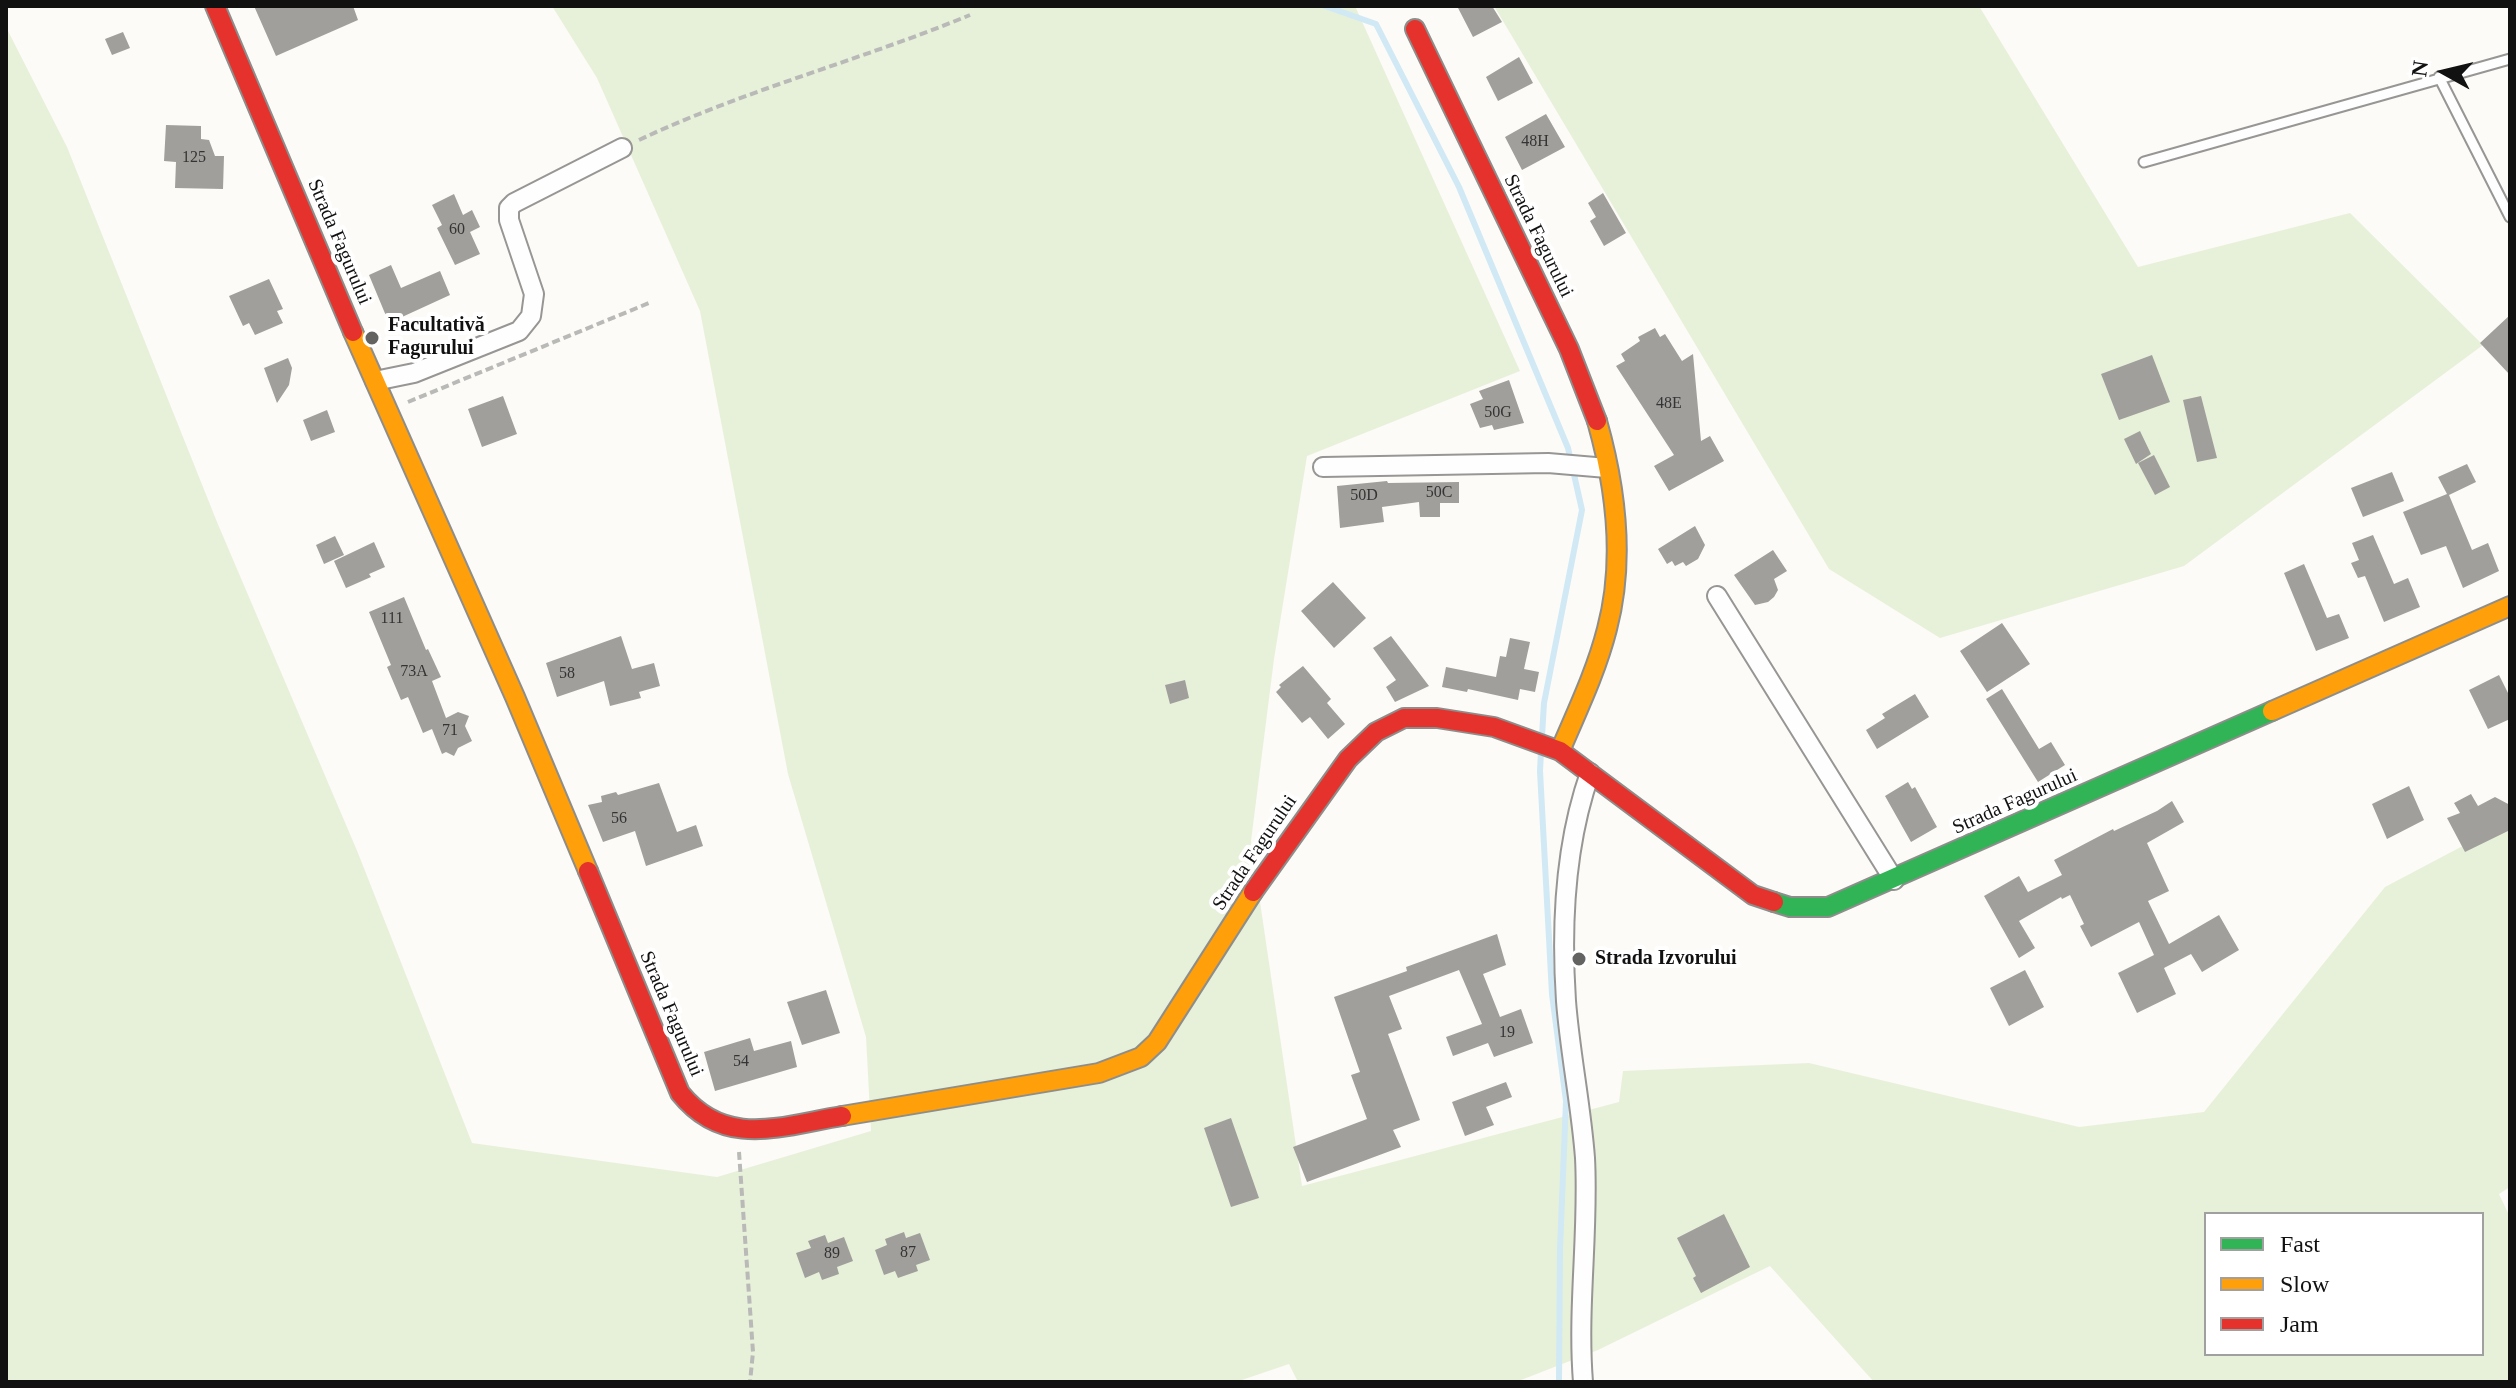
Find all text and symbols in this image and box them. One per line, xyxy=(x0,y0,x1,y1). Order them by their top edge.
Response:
north arrow xyxy=(2404,32,2484,112)
text: N xyxy=(2406,59,2433,78)
house number: 48H xyxy=(1521,132,1549,152)
house number: 125 xyxy=(182,148,206,168)
street label: Strada Fagurului xyxy=(1498,171,1578,301)
street label: Strada Fagurului xyxy=(302,176,376,308)
house number: 60 xyxy=(449,220,465,240)
place label: Facultativă Fagurului xyxy=(388,314,485,361)
marker: Facultativă Fagurului xyxy=(363,329,381,347)
house number: 48E xyxy=(1656,394,1682,414)
house number: 50G xyxy=(1484,403,1512,423)
house number: 50C xyxy=(1426,483,1452,503)
house number: 50D xyxy=(1350,486,1378,506)
house number: 111 xyxy=(381,609,403,629)
house number: 73A xyxy=(400,662,428,682)
house number: 58 xyxy=(559,664,575,684)
house number: 71 xyxy=(442,721,458,741)
street label: Strada Fagurului xyxy=(1949,764,2081,840)
street label: Strada Fagurului xyxy=(1208,791,1302,915)
house number: 56 xyxy=(611,809,627,829)
place label: Strada Izvorului xyxy=(1595,947,1737,971)
street label: Strada Fagurului xyxy=(634,948,708,1080)
marker: Strada Izvorului xyxy=(1570,950,1588,968)
house number: 19 xyxy=(1499,1023,1515,1043)
house number: 54 xyxy=(733,1052,749,1072)
legend xyxy=(2204,1212,2484,1356)
text: Fast xyxy=(2280,1231,2320,1257)
house number: 87 xyxy=(900,1243,916,1263)
house number: 89 xyxy=(824,1244,840,1264)
text: Slow xyxy=(2280,1271,2329,1297)
text: Jam xyxy=(2280,1311,2319,1337)

